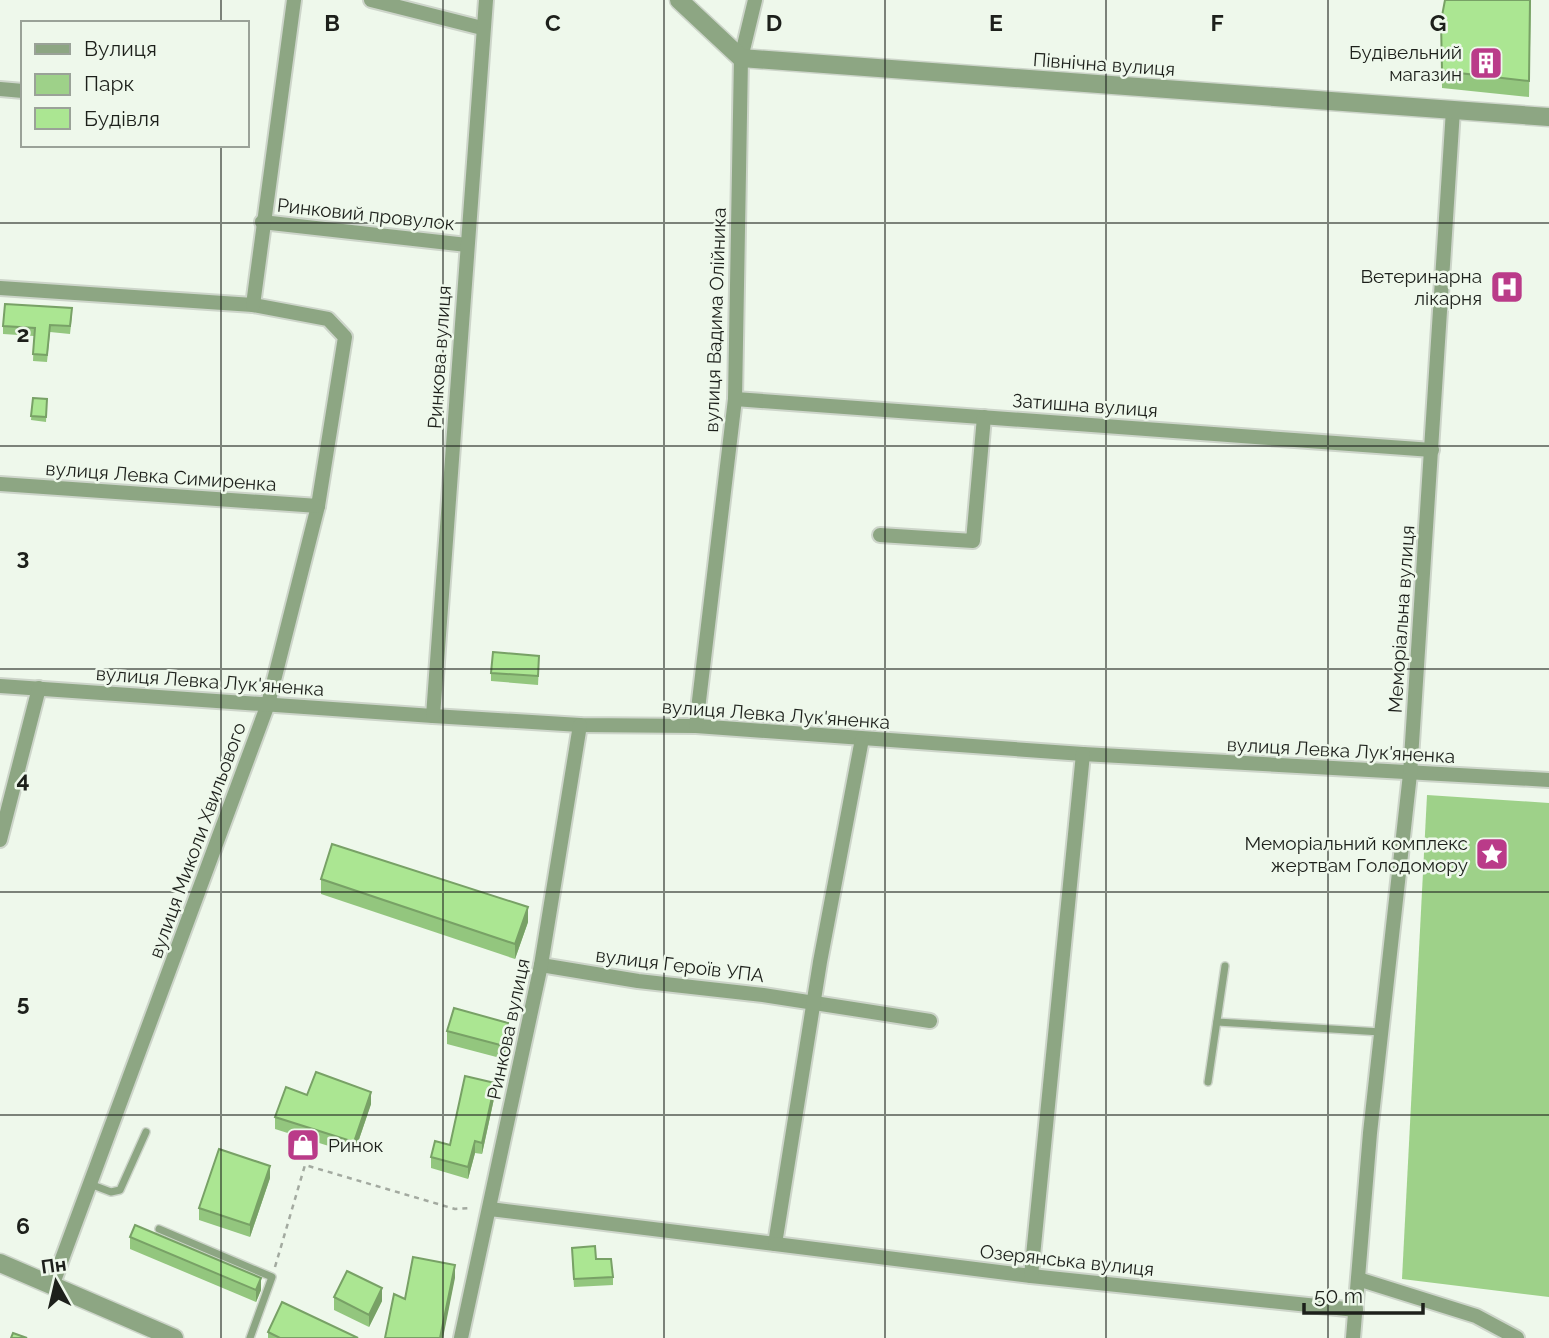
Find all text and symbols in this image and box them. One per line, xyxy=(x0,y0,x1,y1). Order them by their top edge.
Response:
text: B xyxy=(324,9,340,36)
text: C xyxy=(545,9,561,36)
text: D xyxy=(766,9,782,36)
text: E xyxy=(989,9,1003,36)
text: F xyxy=(1210,9,1224,36)
text: G xyxy=(1430,9,1446,36)
legend xyxy=(21,21,248,147)
text: Вулиця xyxy=(84,36,157,61)
place label: Будівельний магазин xyxy=(1349,41,1462,85)
building icon: Будівельний магазин xyxy=(1467,44,1505,82)
street label: Північна вулиця xyxy=(1032,48,1176,80)
text: Парк xyxy=(84,71,134,96)
text: Будівля xyxy=(84,106,160,131)
street label: Ринковий провулок xyxy=(276,194,456,234)
street label: вулиця Вадима Олійника xyxy=(700,207,730,433)
place label: Ветеринарна лікарня xyxy=(1360,265,1482,309)
hospital icon: Ветеринарна лікарня xyxy=(1488,268,1526,306)
street label: Ринкова вулиця xyxy=(423,285,455,429)
text: 2 xyxy=(17,320,29,347)
street label: Затишна вулиця xyxy=(1012,389,1158,421)
street label: вулиця Левка Симиренка xyxy=(45,457,277,495)
street label: Меморіальна вулиця xyxy=(1383,524,1419,714)
text: 3 xyxy=(17,543,29,570)
street label: вулиця Левка Лук'яненка xyxy=(95,662,325,700)
street label: вулиця Левка Лук'яненка xyxy=(661,695,891,733)
street label: вулиця Миколи Хвильового xyxy=(144,719,250,961)
street label: вулиця Левка Лук'яненка xyxy=(1226,733,1456,767)
text: 4 xyxy=(16,766,30,793)
place label: Меморіальний комплекс жертвам Голодомору xyxy=(1244,832,1468,876)
place icon: Меморіальний комплекс жертвам Голодомору xyxy=(1473,835,1511,873)
street label: вулиця Героїв УПА xyxy=(595,944,766,986)
street label: Ринкова вулиця xyxy=(482,956,534,1102)
text: 5 xyxy=(17,989,30,1016)
shop icon: Ринок xyxy=(284,1126,322,1164)
place label: Ринок xyxy=(328,1134,383,1156)
text: 6 xyxy=(16,1212,30,1239)
street label: Озерянська вулиця xyxy=(979,1240,1155,1280)
north arrow xyxy=(21,1247,91,1317)
text: Пн xyxy=(40,1253,68,1278)
scale bar xyxy=(1304,1272,1423,1316)
text: 50 m xyxy=(1314,1283,1363,1308)

